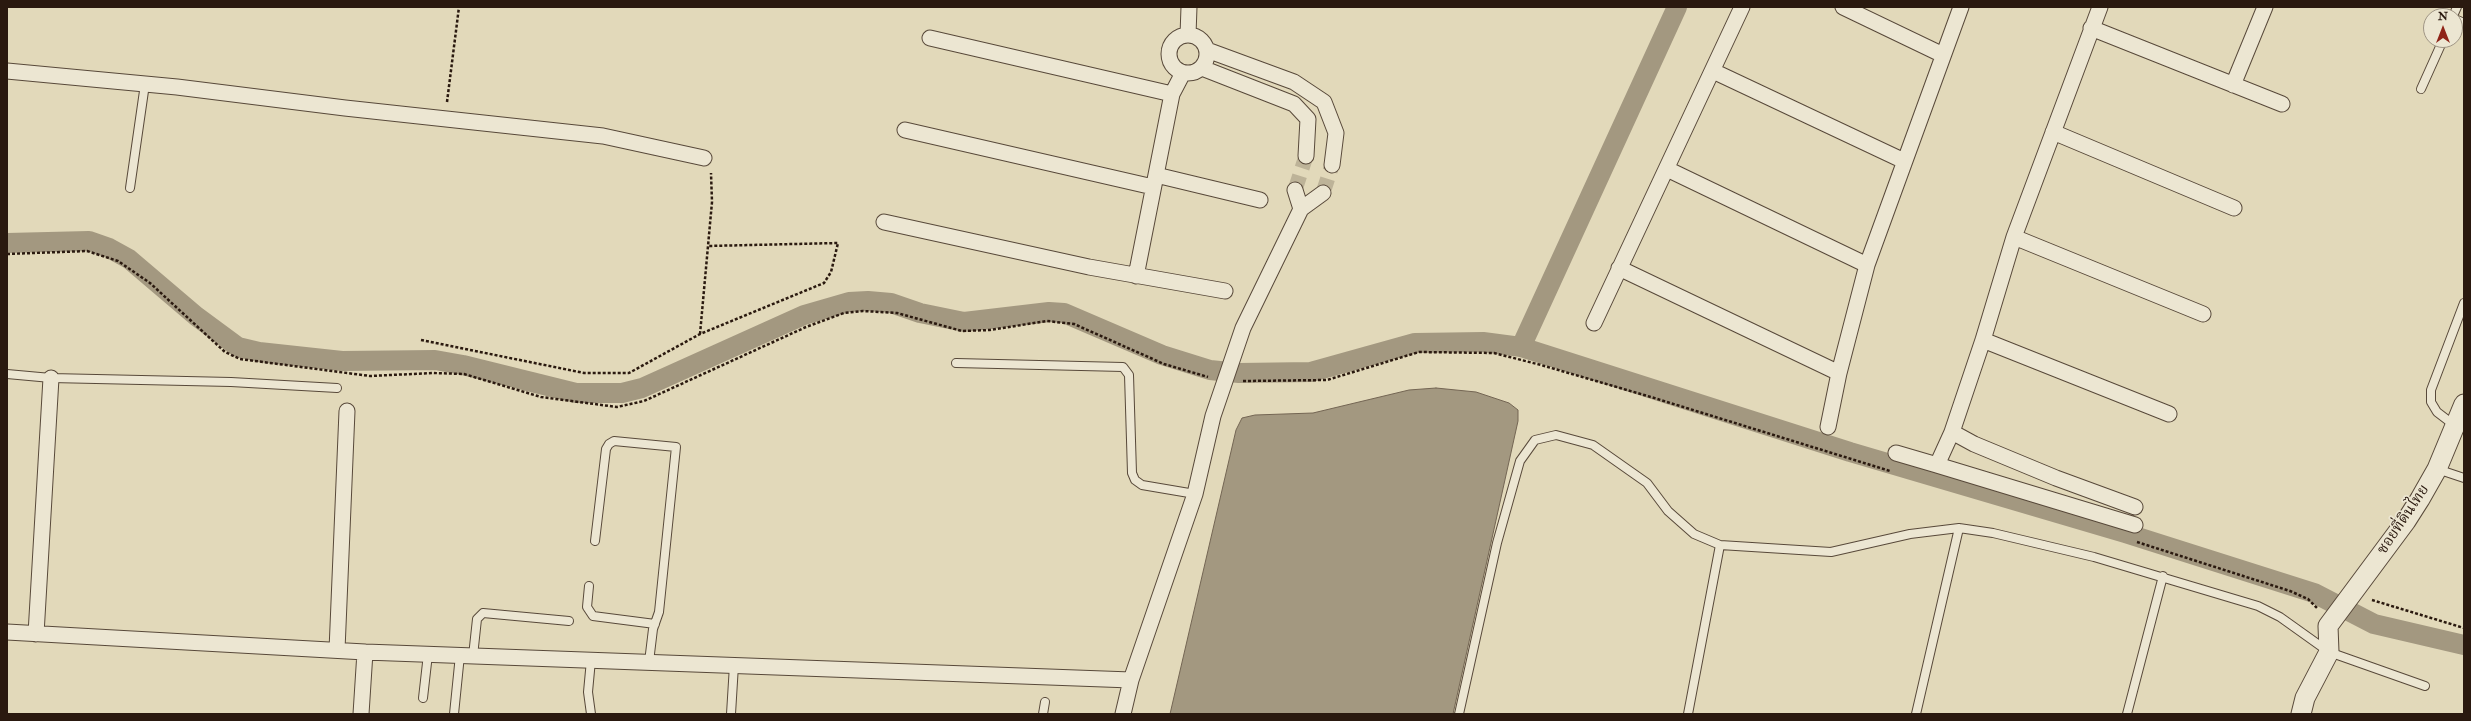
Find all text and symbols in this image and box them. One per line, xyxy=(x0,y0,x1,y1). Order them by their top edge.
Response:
north arrow xyxy=(2423,8,2463,48)
text: N xyxy=(2438,10,2448,23)
street label: ซอยที่ดินไทย xyxy=(2374,482,2434,558)

